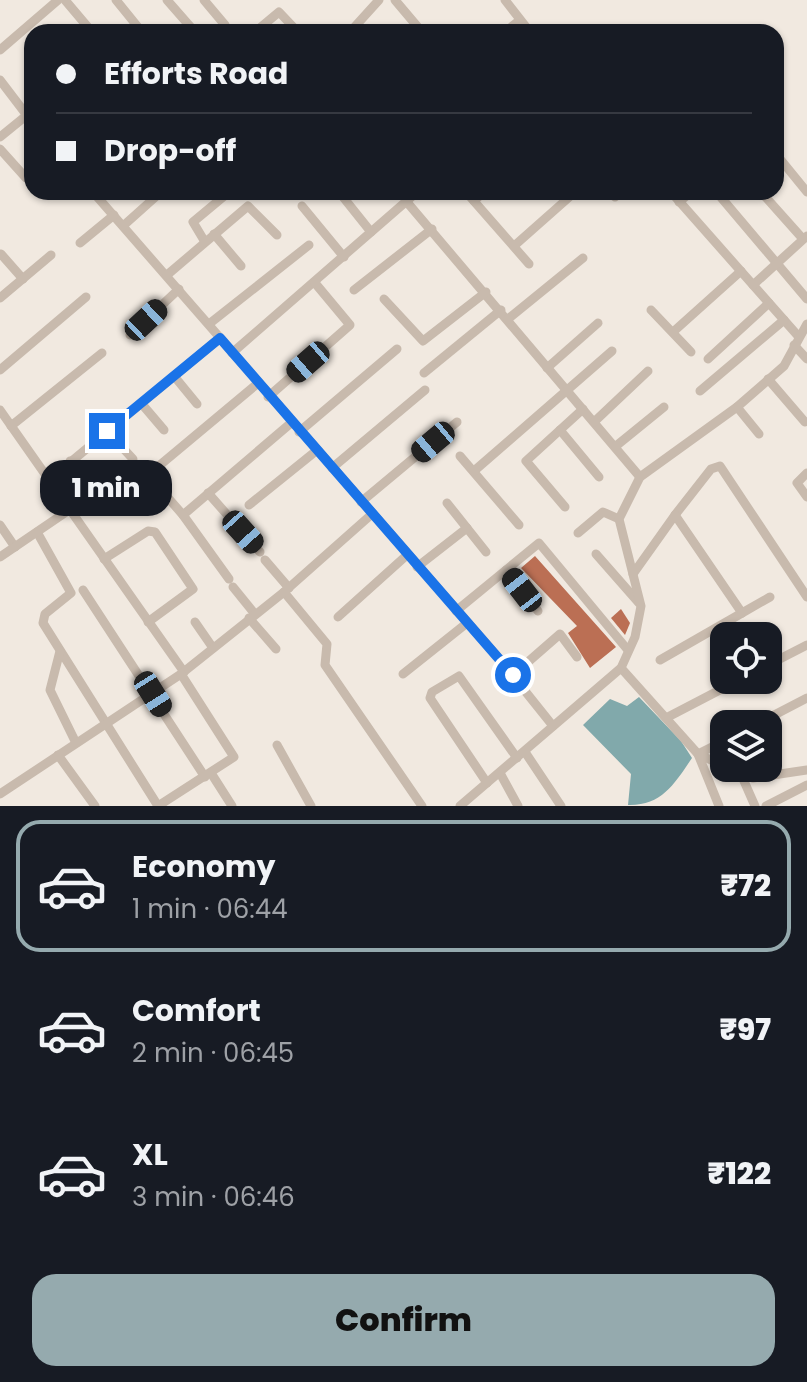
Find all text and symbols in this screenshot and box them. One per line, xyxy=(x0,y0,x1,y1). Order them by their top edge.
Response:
text: Efforts Road xyxy=(104,52,288,95)
text: Drop-off xyxy=(104,129,236,172)
car xyxy=(120,295,172,345)
car xyxy=(282,337,334,387)
route end xyxy=(89,413,125,449)
car xyxy=(407,417,459,467)
callout: 1 min xyxy=(41,459,173,515)
text: 1 min xyxy=(72,470,140,506)
car xyxy=(218,506,268,558)
car xyxy=(498,564,546,616)
map controls xyxy=(710,622,782,782)
button: locate xyxy=(710,622,782,694)
route start xyxy=(495,657,531,693)
car xyxy=(130,667,176,721)
button: layers xyxy=(710,710,782,782)
text: Economy xyxy=(132,845,276,888)
icon: car xyxy=(36,850,108,922)
text: ₹72 xyxy=(721,864,771,907)
text: 1 min · 06:44 xyxy=(132,891,288,927)
text: Comfort xyxy=(132,989,261,1032)
icon: car xyxy=(36,994,108,1066)
text: ₹97 xyxy=(719,1008,771,1051)
text: 2 min · 06:45 xyxy=(132,1035,294,1071)
text: XL xyxy=(132,1133,168,1176)
icon: car xyxy=(36,1138,108,1210)
text: ₹122 xyxy=(708,1152,771,1195)
text: 3 min · 06:46 xyxy=(132,1179,295,1215)
button: Confirm xyxy=(32,1274,775,1366)

